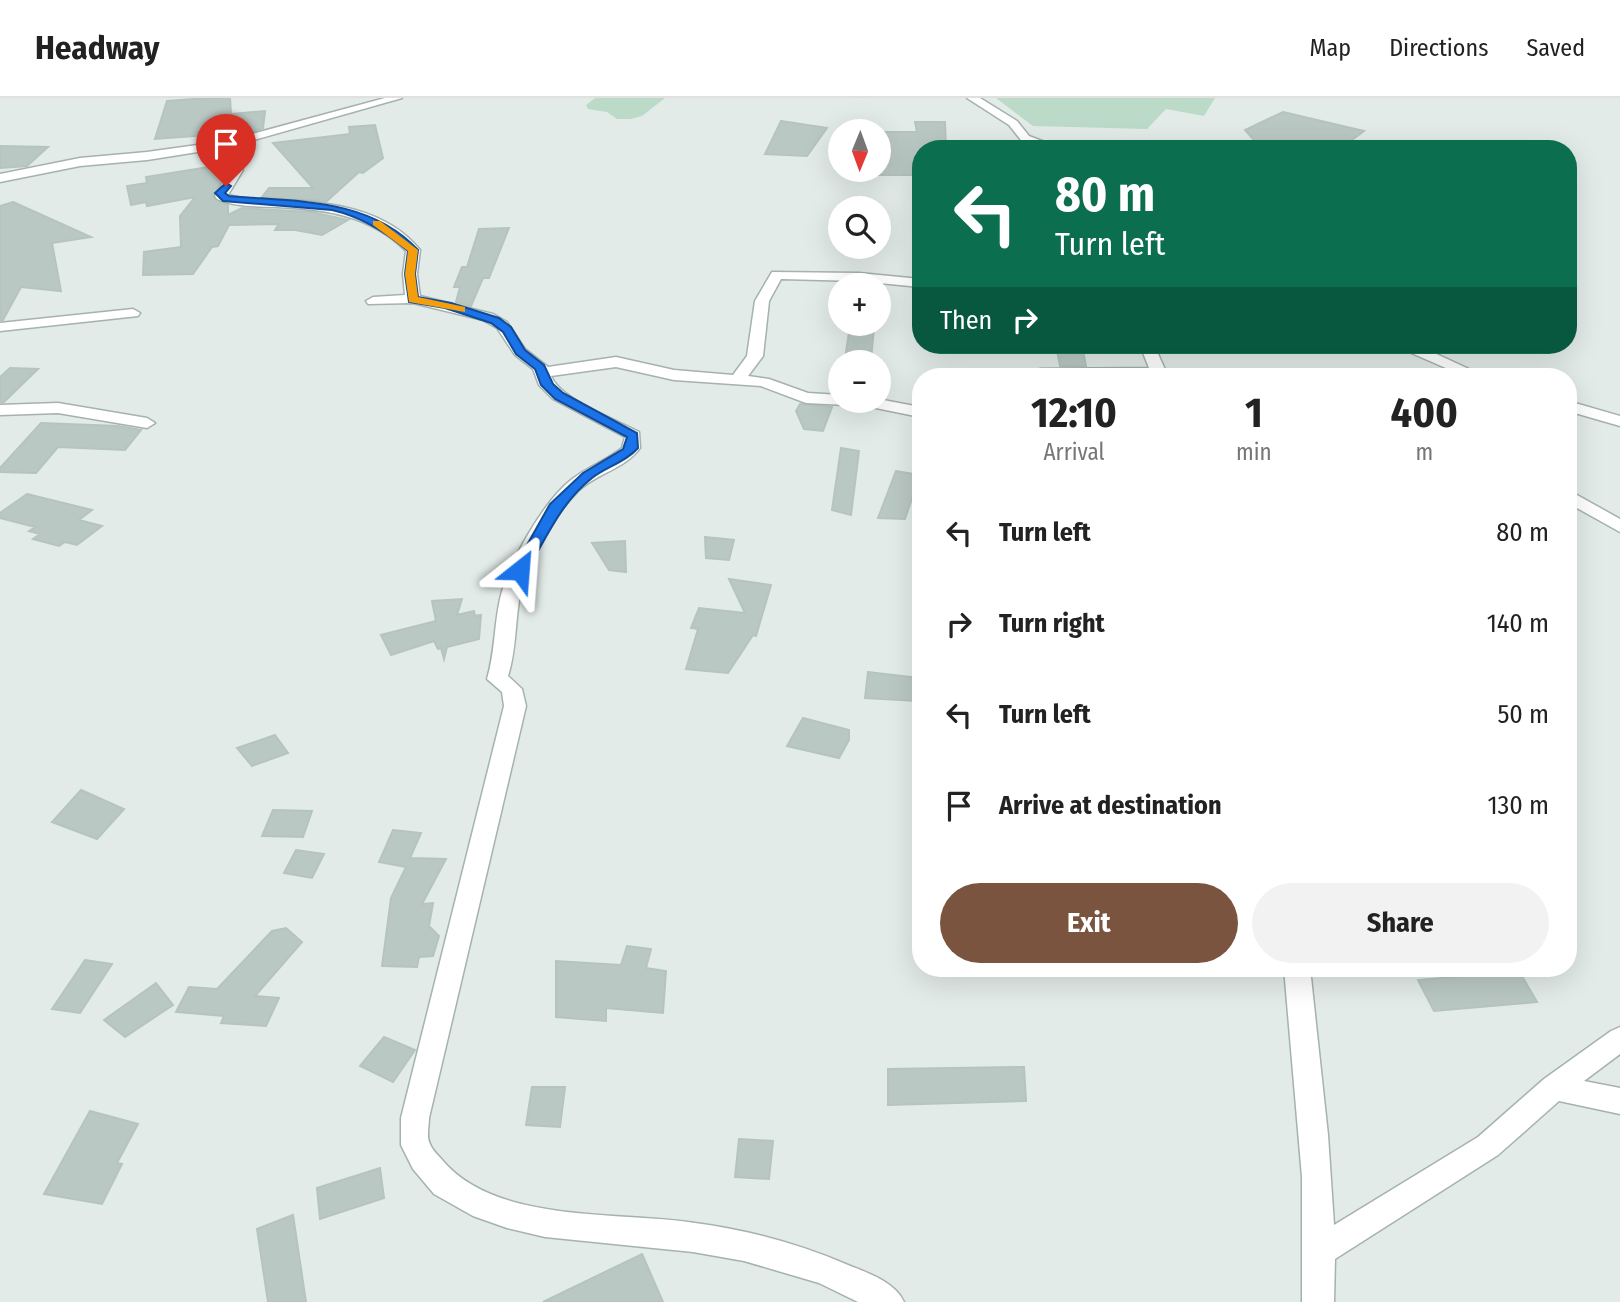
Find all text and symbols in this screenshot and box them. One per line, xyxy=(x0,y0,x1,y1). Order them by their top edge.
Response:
text: Headway xyxy=(35,28,159,68)
text: Map xyxy=(1310,34,1351,62)
text: Directions xyxy=(1389,34,1488,62)
text: Saved xyxy=(1526,34,1585,62)
pin xyxy=(196,114,256,186)
north arrow xyxy=(828,119,891,182)
map controls xyxy=(828,119,891,413)
icon: arrive xyxy=(207,125,245,163)
text: 80 m xyxy=(1055,165,1155,224)
icon: left xyxy=(940,168,1031,259)
button: search xyxy=(828,196,891,259)
text: Turn left xyxy=(1055,225,1165,263)
button: + xyxy=(828,273,891,336)
icon: right xyxy=(1006,301,1044,339)
text: Then xyxy=(940,305,992,336)
button: − xyxy=(828,350,891,413)
text: 12:10 xyxy=(1031,388,1117,438)
text: 1 xyxy=(1245,388,1263,438)
text: 400 xyxy=(1391,388,1458,438)
text: Arrival xyxy=(1044,438,1105,466)
text: min xyxy=(1236,438,1272,466)
text: m xyxy=(1415,438,1433,466)
icon: left xyxy=(940,514,978,552)
text: Turn left xyxy=(999,517,1091,548)
text: 80 m xyxy=(1496,517,1549,548)
position arrow xyxy=(483,533,557,607)
icon: right xyxy=(940,605,978,643)
text: Turn right xyxy=(999,608,1105,639)
text: 140 m xyxy=(1487,608,1549,639)
icon: left xyxy=(940,696,978,734)
text: Turn left xyxy=(999,699,1091,730)
text: 50 m xyxy=(1497,699,1549,730)
icon: arrive xyxy=(940,787,978,825)
text: Arrive at destination xyxy=(999,790,1222,821)
text: 130 m xyxy=(1487,790,1549,821)
button: Exit xyxy=(940,883,1238,963)
button: Share xyxy=(1252,883,1549,963)

